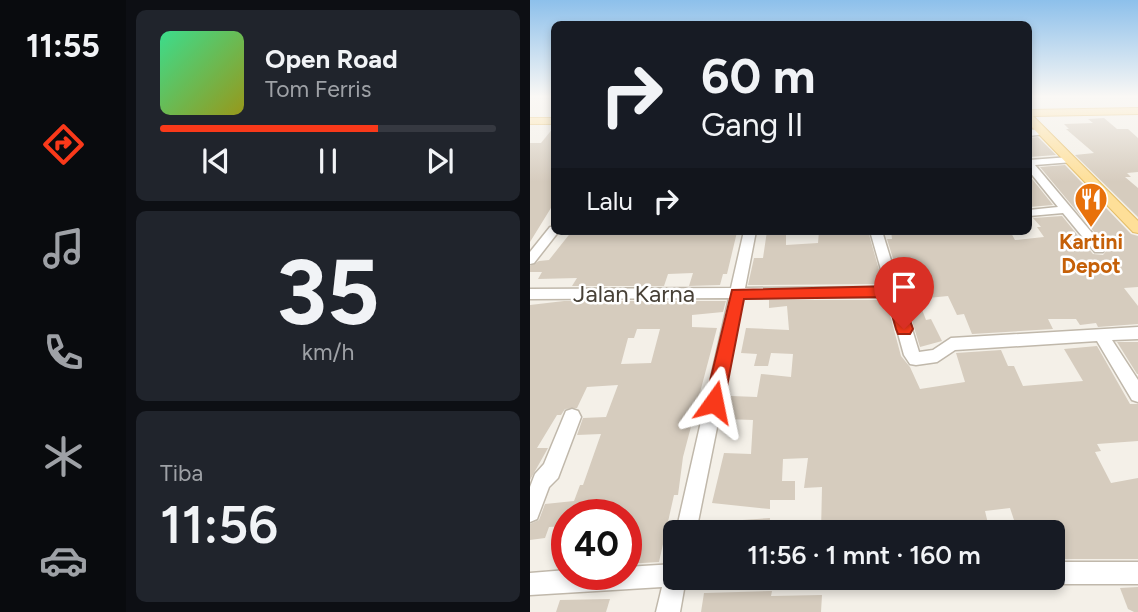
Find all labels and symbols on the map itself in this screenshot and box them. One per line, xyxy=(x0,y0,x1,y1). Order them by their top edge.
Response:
restaurant icon: Kartini Depot xyxy=(1072,180,1110,229)
place label: Kartini Depot xyxy=(1059,229,1123,278)
pin xyxy=(874,257,934,329)
street label: Jalan Karna xyxy=(573,279,695,308)
position arrow xyxy=(677,365,751,439)
speed limit sign: 40 xyxy=(551,499,642,590)

